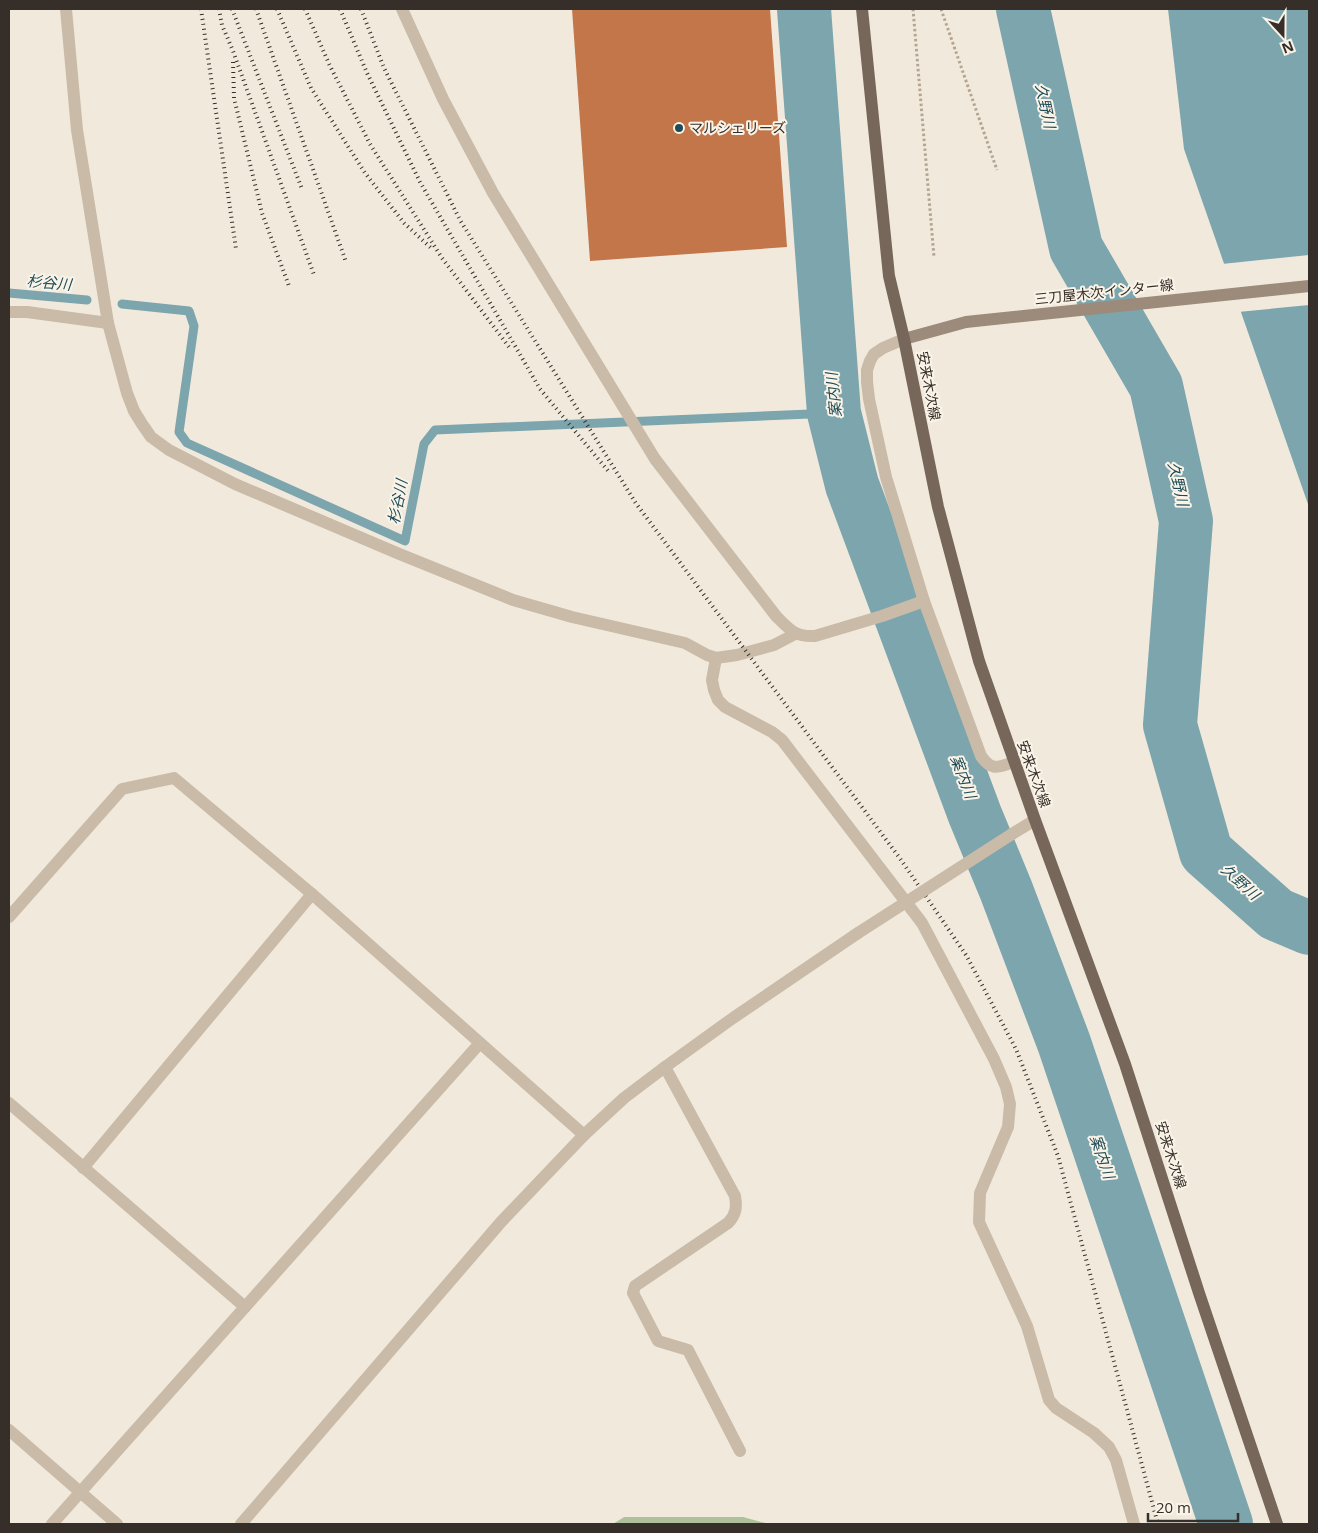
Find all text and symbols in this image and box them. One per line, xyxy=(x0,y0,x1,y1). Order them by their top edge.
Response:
north arrow xyxy=(1258,10,1308,60)
text: N xyxy=(1279,37,1297,59)
water label: 久野川 xyxy=(1032,82,1061,132)
place label: マルシェリーズ xyxy=(689,118,786,137)
marker: マルシェリーズ xyxy=(673,122,685,134)
water label: 杉谷川 xyxy=(26,270,74,294)
street label: 三刀屋木次インター線 xyxy=(1033,275,1175,308)
street label: 安来木次線 xyxy=(913,350,945,422)
water label: 案内川 xyxy=(821,370,845,419)
water label: 久野川 xyxy=(1164,460,1194,510)
water label: 杉谷川 xyxy=(383,476,412,526)
street label: 安来木次線 xyxy=(1014,738,1055,810)
water label: 案内川 xyxy=(947,752,982,803)
water label: 久野川 xyxy=(1217,859,1266,905)
street label: 安来木次線 xyxy=(1152,1119,1191,1191)
water label: 案内川 xyxy=(1086,1132,1120,1183)
scale bar xyxy=(1148,1490,1238,1522)
text: 20 m xyxy=(1156,1497,1191,1517)

